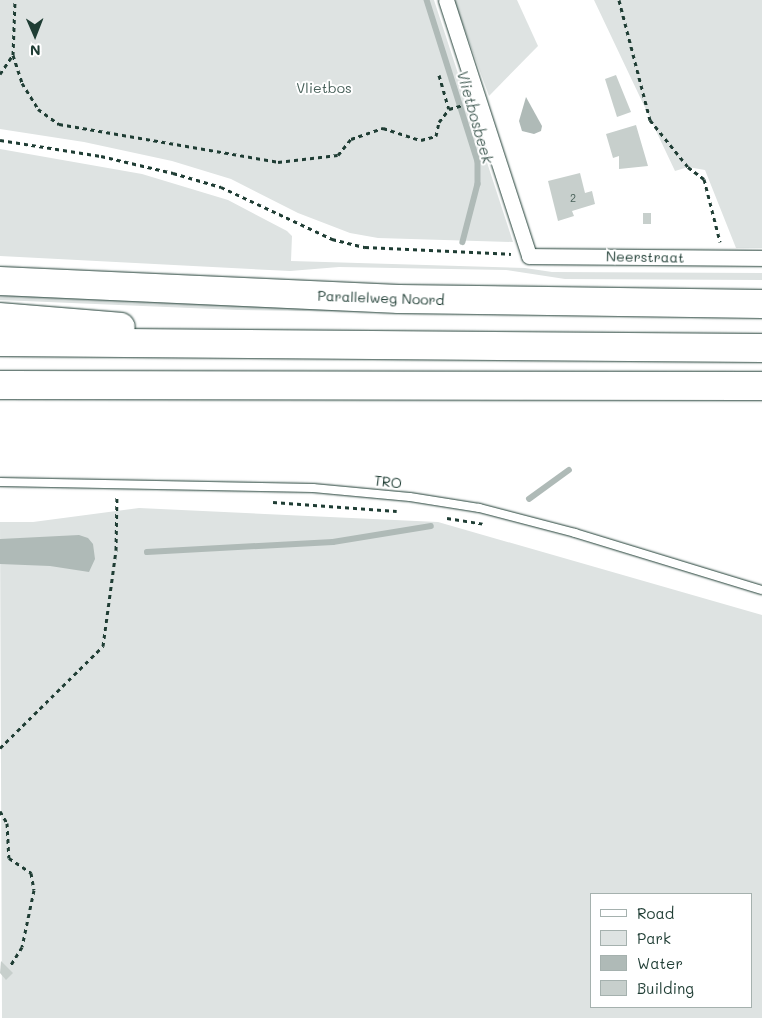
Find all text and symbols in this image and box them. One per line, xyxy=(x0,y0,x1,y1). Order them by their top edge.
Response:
north arrow xyxy=(10,10,60,60)
text: N xyxy=(30,41,41,60)
water label: Vlietbosbeek xyxy=(453,68,497,166)
park label: Vlietbos xyxy=(296,80,352,96)
house number: 2 xyxy=(570,191,576,205)
street label: Neerstraat xyxy=(606,248,684,266)
street label: Parallelweg Noord xyxy=(317,287,445,309)
street label: TRO xyxy=(373,472,403,492)
legend xyxy=(590,893,752,1008)
text: Road xyxy=(637,903,674,923)
text: Park xyxy=(637,928,671,948)
text: Water xyxy=(637,953,683,973)
text: Building xyxy=(637,978,694,998)

